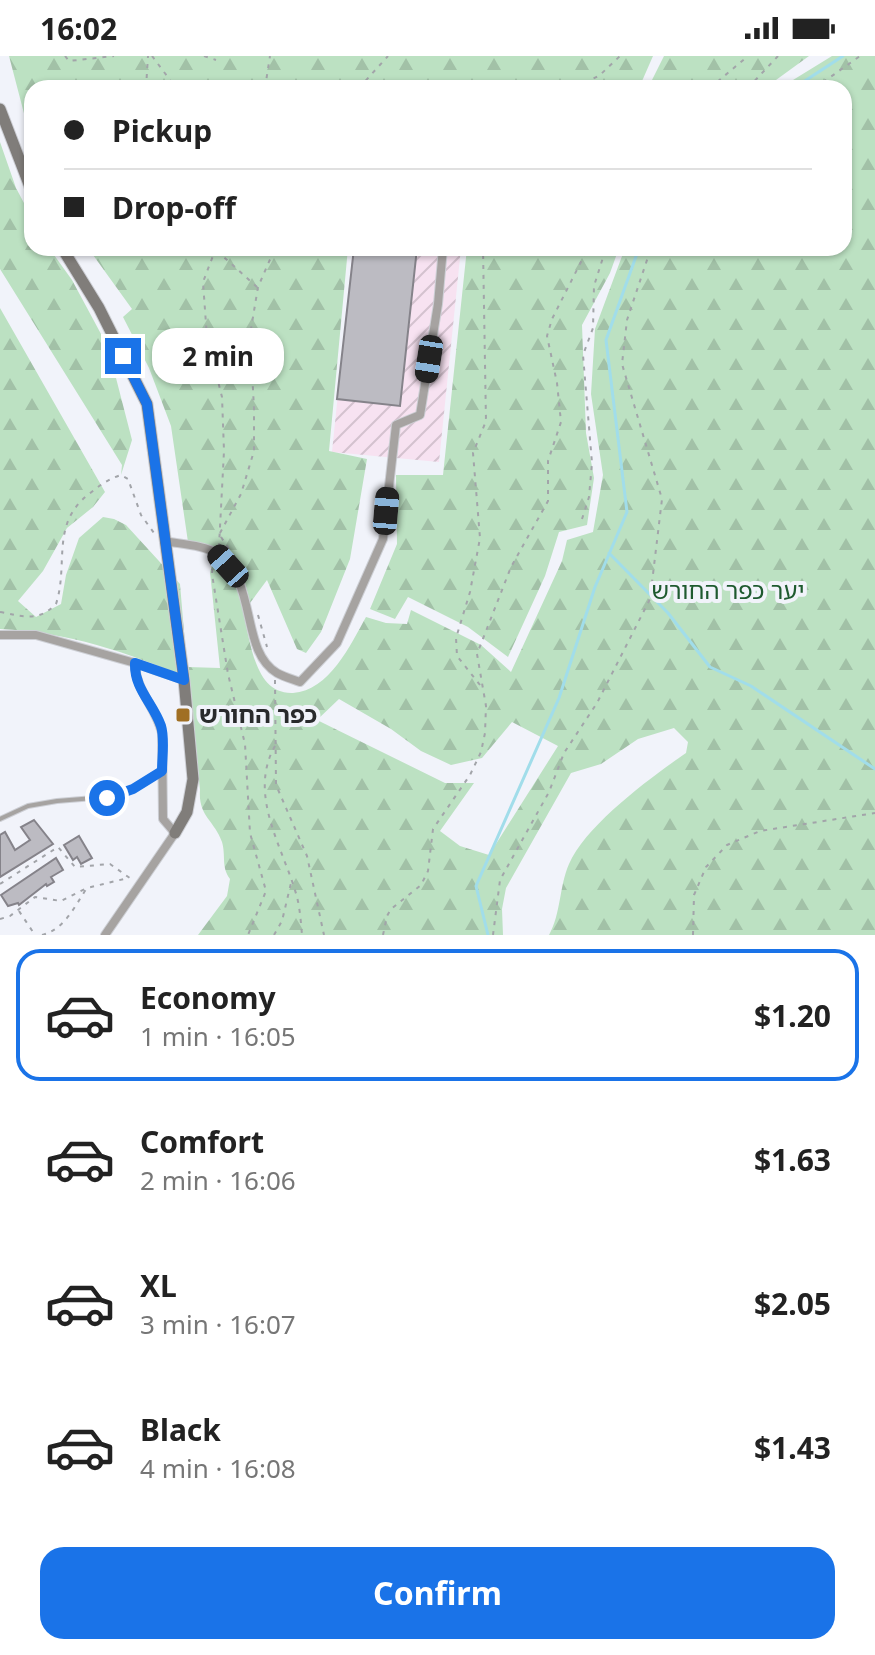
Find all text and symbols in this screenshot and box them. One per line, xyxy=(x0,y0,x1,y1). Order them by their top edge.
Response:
text: 16:02 xyxy=(40,8,117,49)
text: Pickup xyxy=(112,110,212,151)
text: Drop-off xyxy=(112,187,236,228)
callout: 2 min xyxy=(151,328,283,384)
car xyxy=(413,333,445,385)
route end xyxy=(105,338,141,374)
text: 2 min xyxy=(182,338,254,374)
car xyxy=(372,486,400,536)
car xyxy=(203,540,253,592)
park label: יער כפר החורש xyxy=(651,573,805,606)
place label: כפר החורש xyxy=(199,697,317,730)
marker: כפר החורש xyxy=(174,706,192,724)
route start xyxy=(89,780,125,816)
text: Economy xyxy=(140,977,276,1018)
icon: car xyxy=(44,979,116,1051)
text: $1.20 xyxy=(754,995,831,1036)
text: 1 min · 16:05 xyxy=(140,1018,296,1054)
text: Comfort xyxy=(140,1121,264,1162)
icon: car xyxy=(44,1123,116,1195)
text: $1.63 xyxy=(754,1139,831,1180)
text: 2 min · 16:06 xyxy=(140,1162,296,1198)
text: XL xyxy=(140,1265,177,1306)
icon: car xyxy=(44,1267,116,1339)
text: $2.05 xyxy=(754,1283,831,1324)
text: 3 min · 16:07 xyxy=(140,1306,296,1342)
text: Black xyxy=(140,1409,221,1450)
icon: car xyxy=(44,1411,116,1483)
text: $1.43 xyxy=(754,1427,831,1468)
text: 4 min · 16:08 xyxy=(140,1450,296,1486)
button: Confirm xyxy=(40,1547,835,1639)

